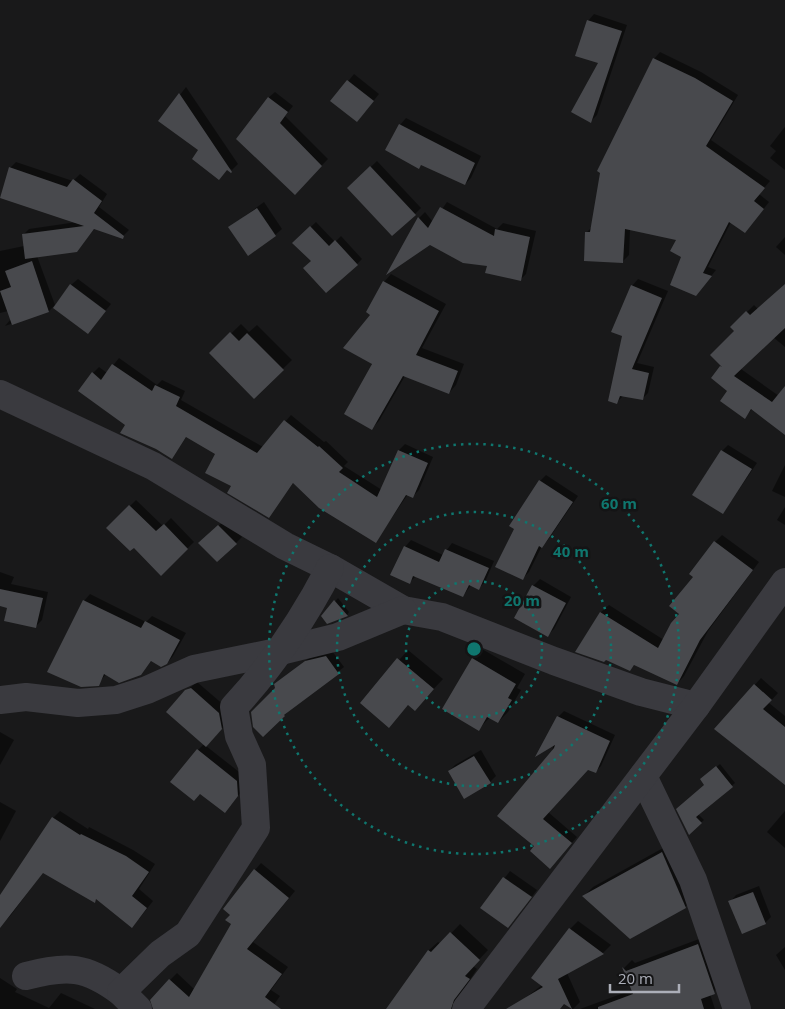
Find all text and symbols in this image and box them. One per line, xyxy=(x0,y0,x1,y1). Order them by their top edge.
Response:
text: 60 m xyxy=(601,493,637,513)
text: 40 m xyxy=(553,541,589,561)
text: 20 m xyxy=(504,590,540,610)
centre of rings xyxy=(465,640,483,658)
scale bar xyxy=(610,962,679,994)
text: 20 m xyxy=(618,968,653,988)

